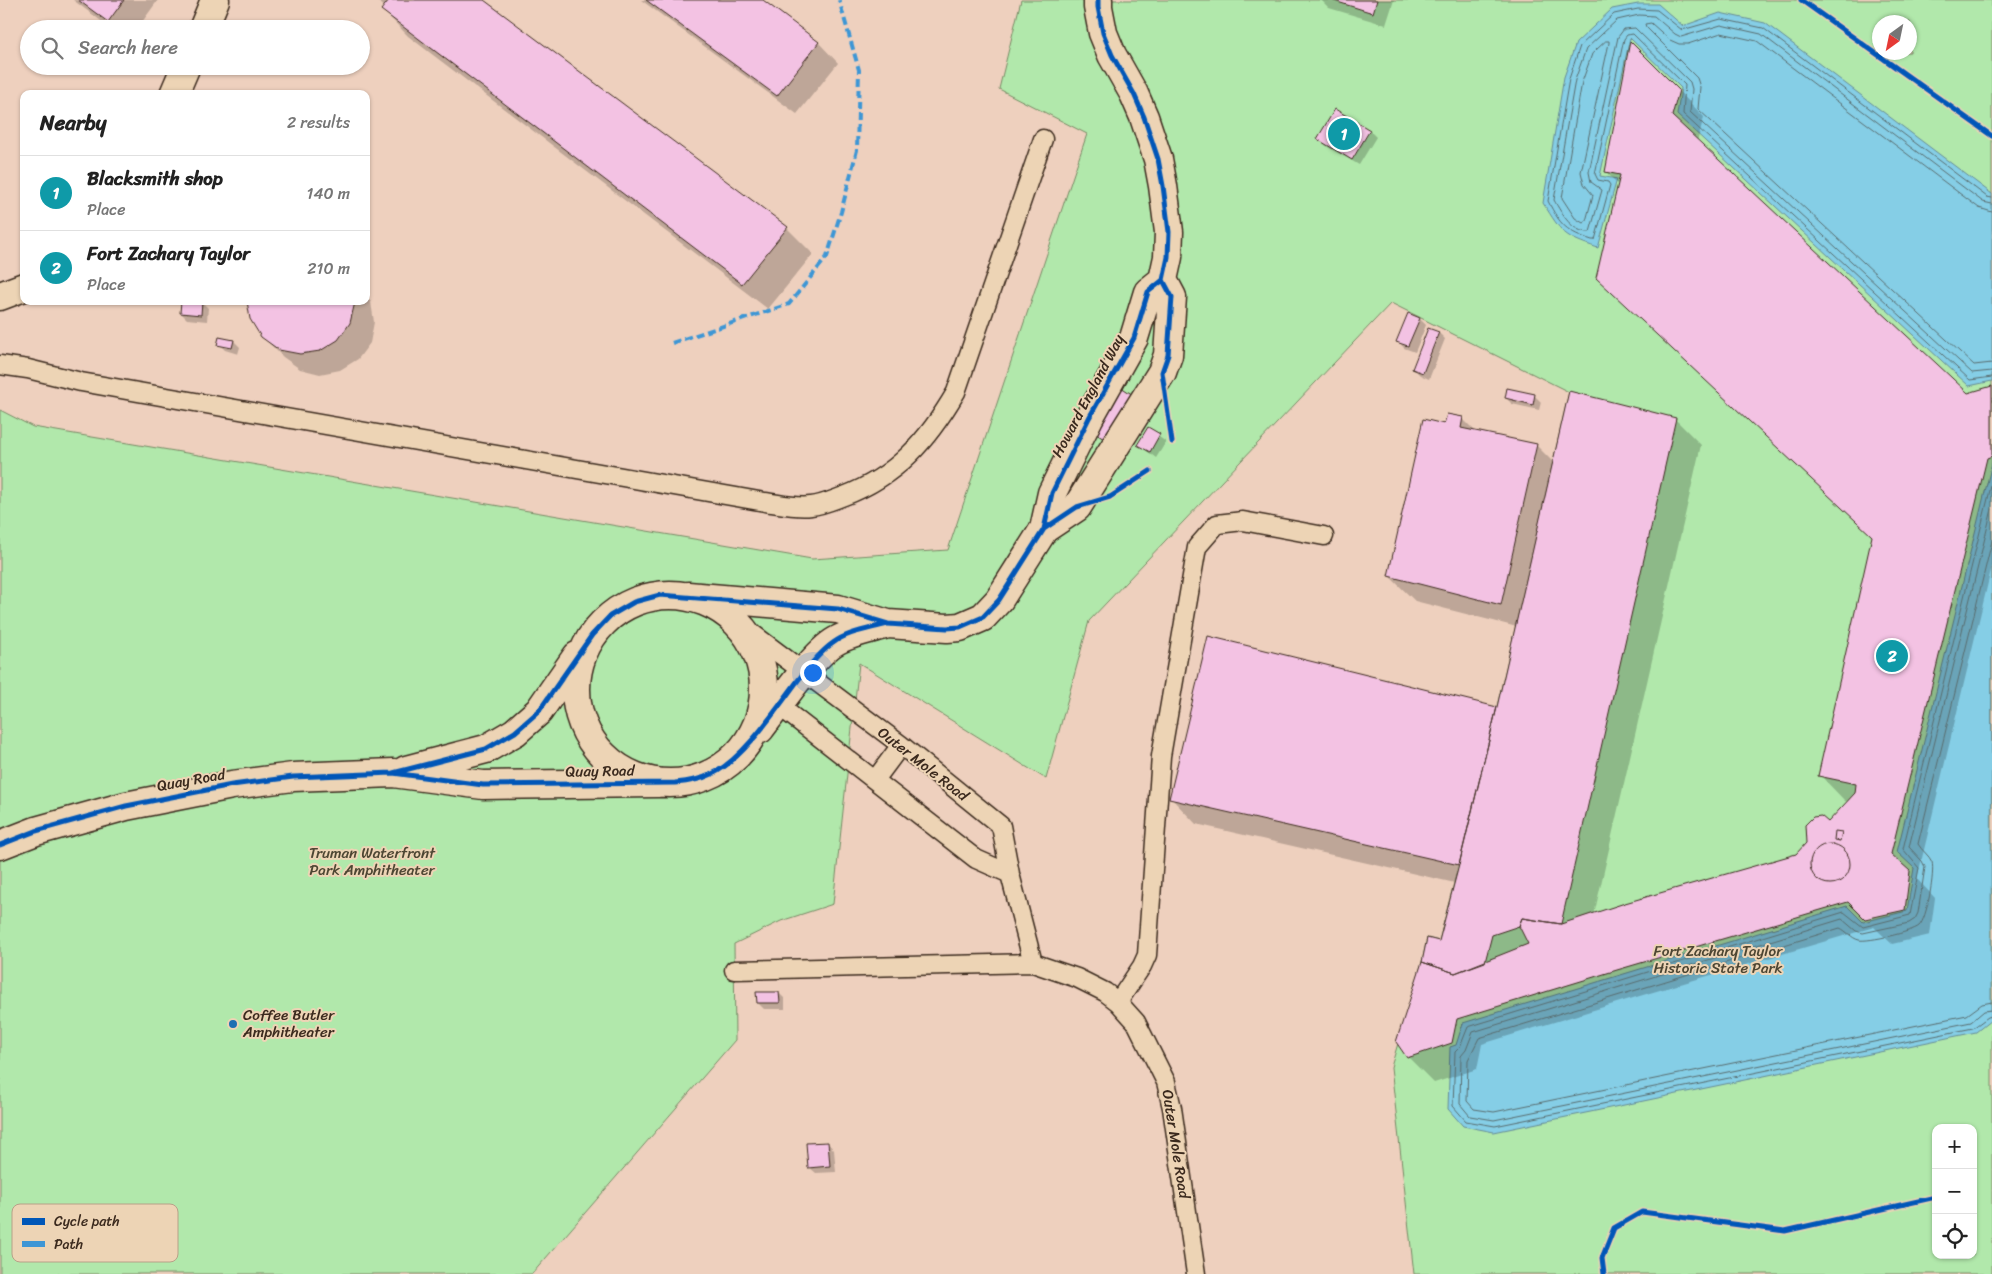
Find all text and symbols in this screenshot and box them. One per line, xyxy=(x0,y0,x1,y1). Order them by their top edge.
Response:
north arrow xyxy=(1872,15,1917,60)
search box xyxy=(20,20,370,75)
text: Search here xyxy=(78,31,178,64)
icon: search xyxy=(38,34,66,62)
text: Nearby xyxy=(40,104,106,142)
text: 2 results xyxy=(287,108,350,137)
pin: 1 xyxy=(1328,115,1360,153)
text: Blacksmith shop xyxy=(87,162,223,195)
text: 1 xyxy=(53,179,59,208)
text: 140 m xyxy=(307,179,350,208)
text: Place xyxy=(87,195,126,224)
text: Fort Zachary Taylor xyxy=(87,237,250,270)
text: 2 xyxy=(51,254,61,283)
text: 210 m xyxy=(307,254,350,283)
text: Place xyxy=(87,270,126,299)
street label: Howard England Way xyxy=(1044,329,1132,462)
pin: 2 xyxy=(1876,637,1908,675)
your location xyxy=(800,660,826,686)
street label: Outer Mole Road xyxy=(872,720,975,809)
street label: Quay Road xyxy=(565,757,636,785)
street label: Quay Road xyxy=(155,761,228,799)
park label: Truman Waterfront Park Amphitheater xyxy=(309,840,436,883)
park label: Fort Zachary Taylor Historic State Park xyxy=(1653,938,1783,981)
place label: Coffee Butler Amphitheater xyxy=(242,1002,335,1045)
marker: Coffee Butler Amphitheater xyxy=(227,1018,239,1030)
street label: Outer Mole Road xyxy=(1155,1088,1198,1201)
map controls xyxy=(1932,1124,1977,1259)
button: + xyxy=(1932,1124,1977,1169)
button: − xyxy=(1932,1169,1977,1214)
legend xyxy=(12,1204,178,1262)
text: Cycle path xyxy=(54,1209,120,1234)
button: locate xyxy=(1932,1214,1977,1259)
text: Path xyxy=(54,1232,83,1257)

